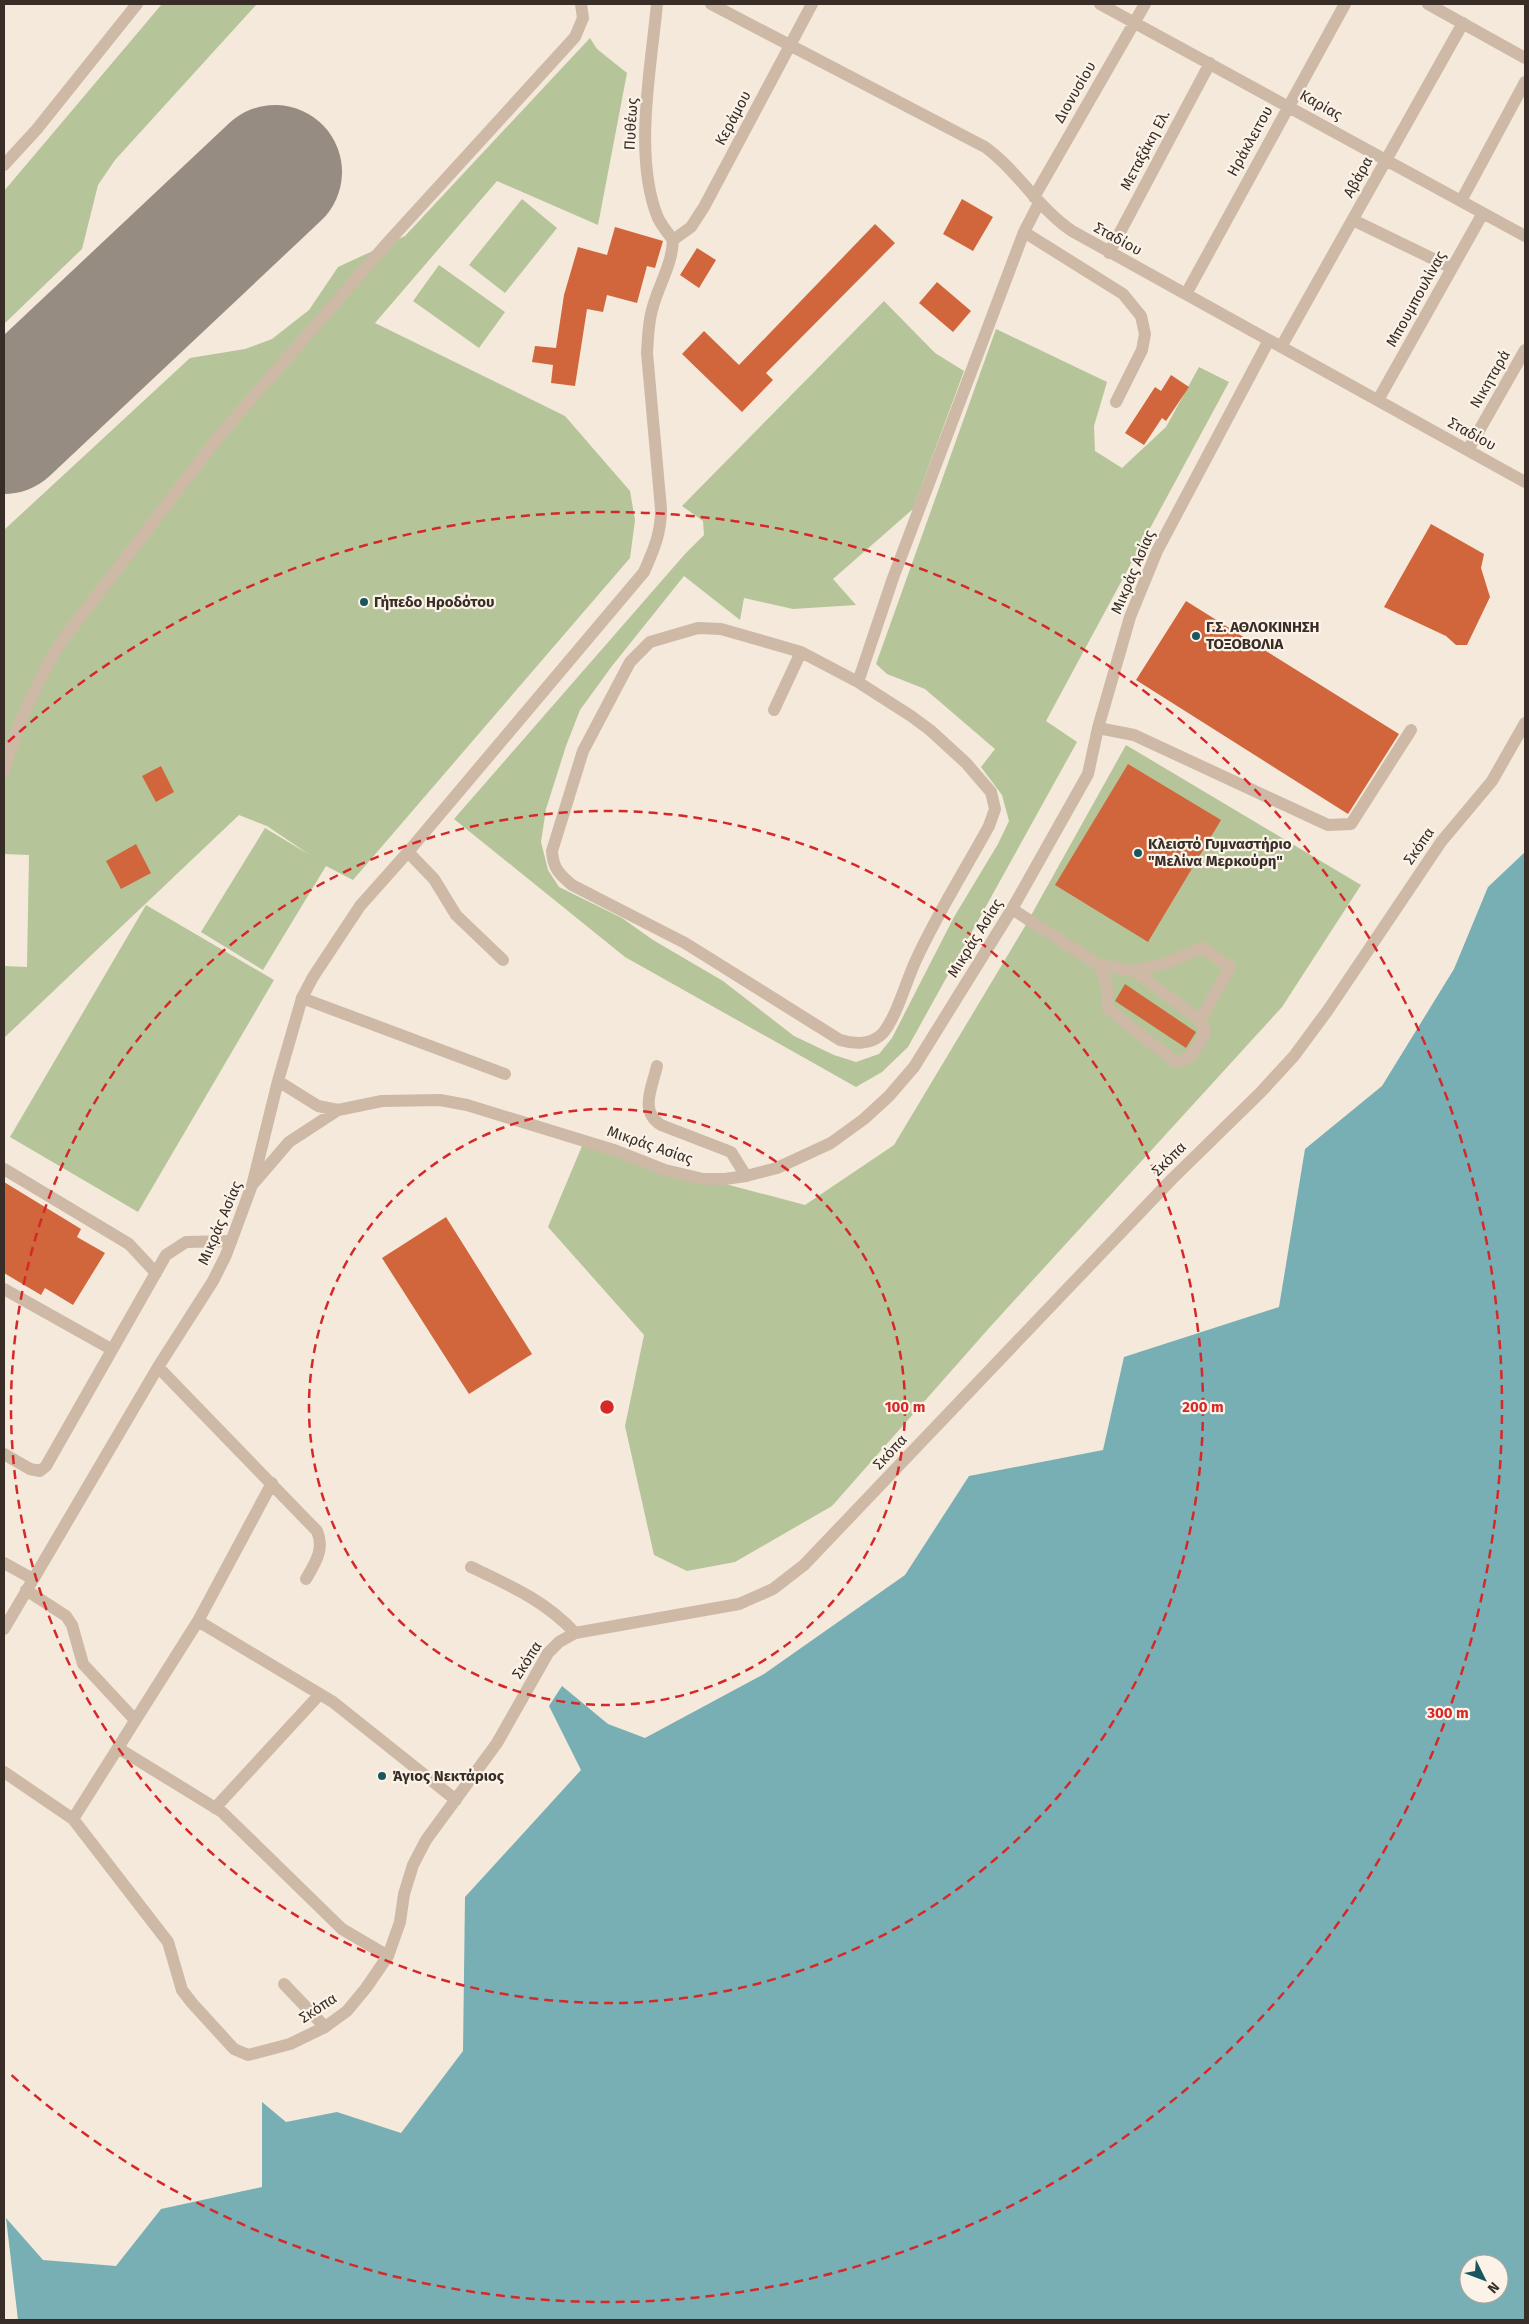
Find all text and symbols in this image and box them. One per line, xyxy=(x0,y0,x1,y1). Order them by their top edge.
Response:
street label: Διονυσίου xyxy=(1050,58,1100,126)
street label: Καρίας xyxy=(1296,86,1346,124)
street label: Κεράμου xyxy=(711,88,755,148)
street label: Πυθέως xyxy=(621,97,641,151)
street label: Ηράκλειτου xyxy=(1223,103,1277,179)
street label: Μεταξάκη Ελ. xyxy=(1116,107,1174,193)
street label: Αβάρα xyxy=(1339,153,1377,201)
street label: Σταδίου xyxy=(1091,218,1145,260)
street label: Μπουμπουλίνας xyxy=(1382,248,1450,350)
street label: Νικηταρά xyxy=(1466,347,1514,411)
street label: Σταδίου xyxy=(1445,413,1499,455)
street label: Μικράς Ασίας xyxy=(1107,527,1159,617)
place label: Γήπεδο Ηροδότου xyxy=(374,593,494,611)
marker: Γήπεδο Ηροδότου xyxy=(358,596,370,608)
place label: Γ.Σ. ΑΘΛΟΚΙΝΗΣΗ ΤΟΞΟΒΟΛΙΑ xyxy=(1206,618,1320,653)
marker: Γ.Σ. ΑΘΛΟΚΙΝΗΣΗ ΤΟΞΟΒΟΛΙΑ xyxy=(1190,630,1202,642)
street label: Σκόπα xyxy=(1400,824,1438,868)
place label: Κλειστό Γυμναστήριο "Μελίνα Μερκούρη" xyxy=(1148,835,1292,870)
marker: Κλειστό Γυμναστήριο "Μελίνα Μερκούρη" xyxy=(1132,847,1144,859)
street label: Μικράς Ασίας xyxy=(944,895,1006,981)
street label: Μικράς Ασίας xyxy=(605,1122,695,1168)
street label: Σκόπα xyxy=(1148,1138,1190,1180)
street label: Μικράς Ασίας xyxy=(194,1178,246,1268)
centre of rings xyxy=(598,1398,616,1416)
text: 100 m xyxy=(885,1398,925,1416)
text: 200 m xyxy=(1182,1398,1224,1416)
street label: Σκόπα xyxy=(869,1431,911,1473)
street label: Σκόπα xyxy=(508,1638,546,1682)
text: 300 m xyxy=(1426,1704,1469,1722)
place label: Άγιος Νεκτάριος xyxy=(392,1767,505,1785)
marker: Άγιος Νεκτάριος xyxy=(376,1770,388,1782)
street label: Σκόπα xyxy=(296,1989,340,2027)
north arrow xyxy=(1459,2254,1509,2304)
text: N xyxy=(1484,2278,1503,2297)

